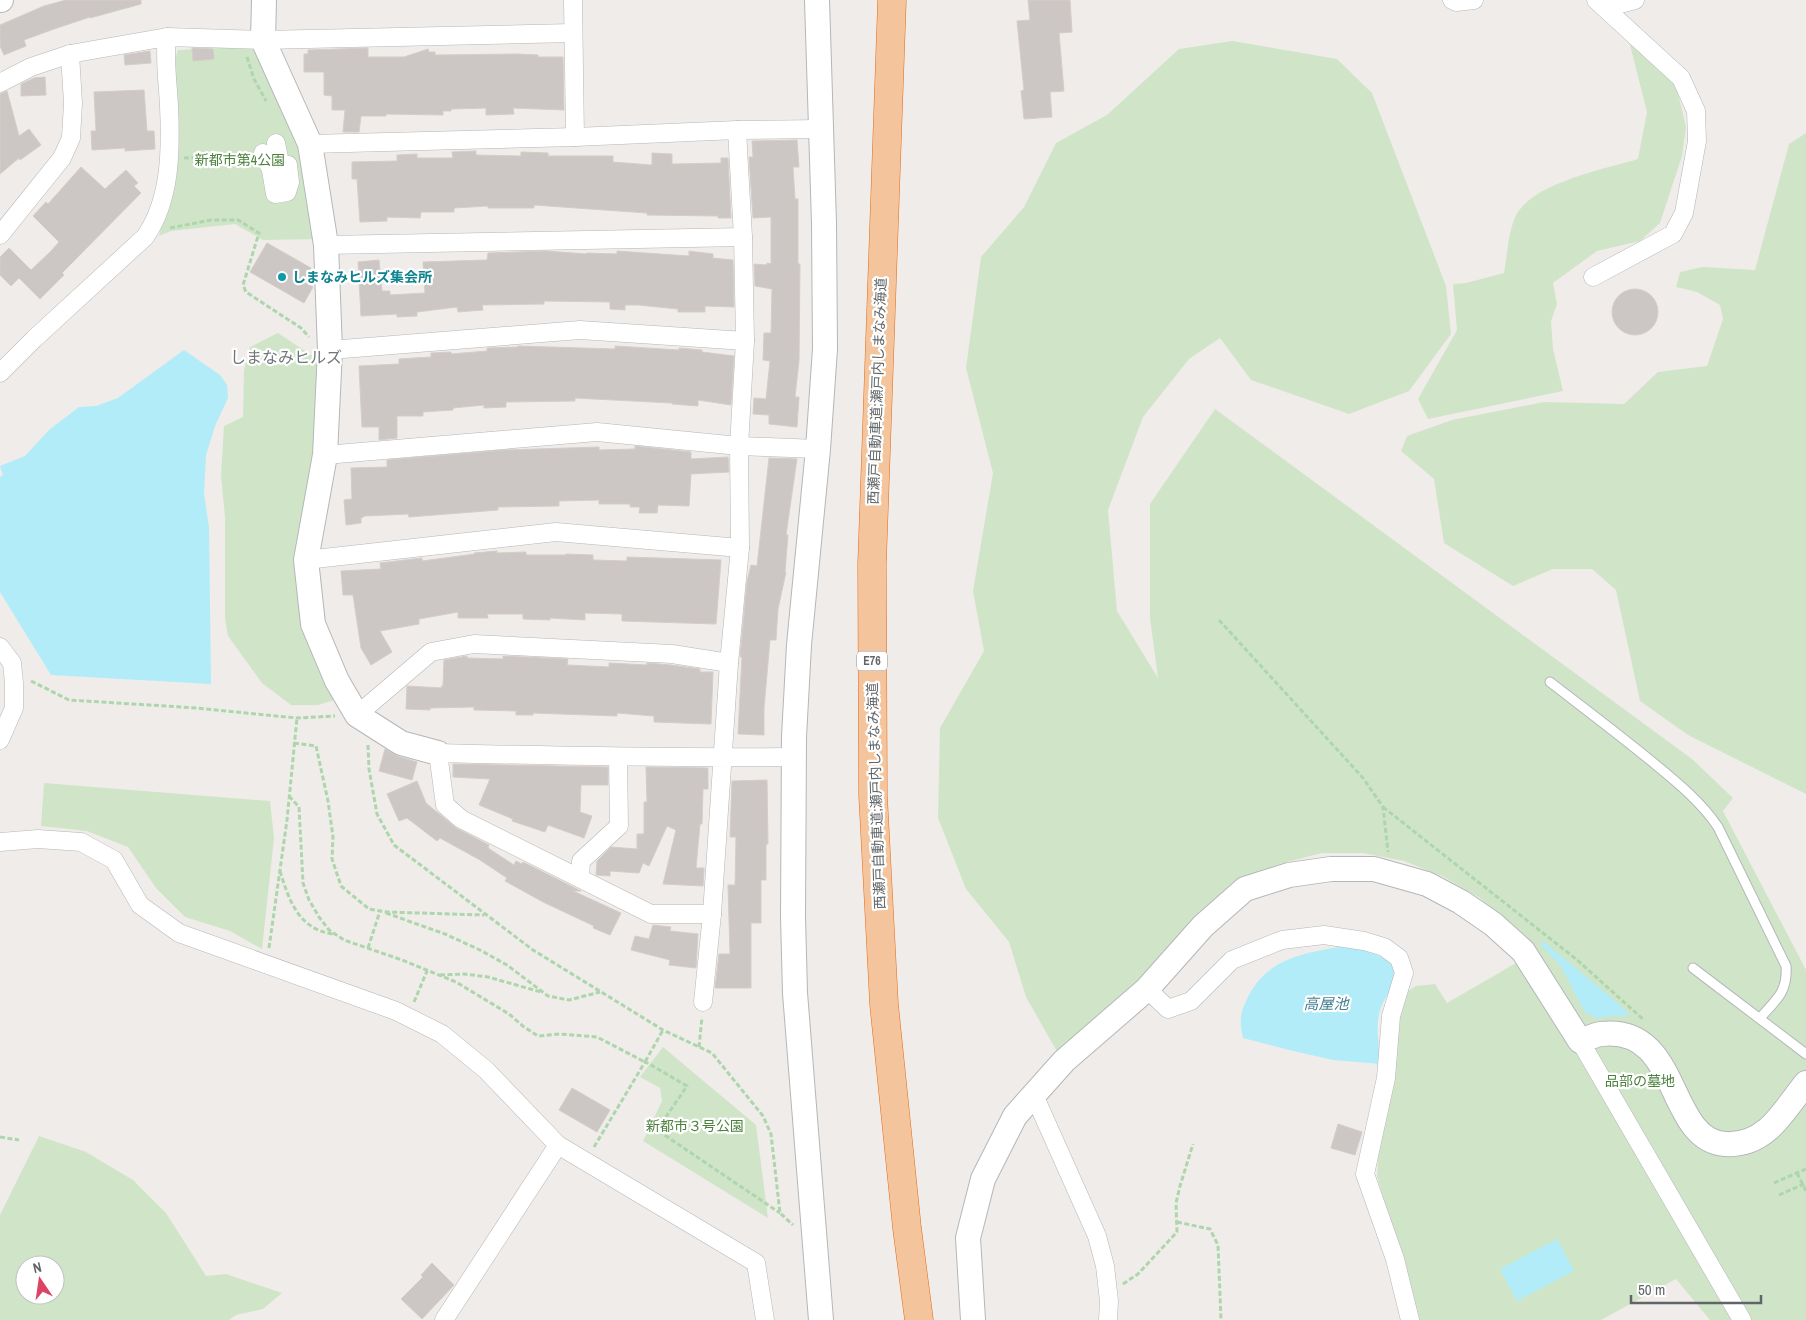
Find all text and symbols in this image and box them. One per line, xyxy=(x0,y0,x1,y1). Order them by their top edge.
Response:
park label: 新都市第4公園 xyxy=(195,151,285,169)
place label: しまなみヒルズ集会所 xyxy=(292,268,432,286)
marker: しまなみヒルズ集会所 xyxy=(276,271,288,283)
street label: 西瀬戸自動車道;瀬戸内しまなみ海道 xyxy=(864,277,890,505)
district label: しまなみヒルズ xyxy=(230,346,342,368)
road number: E76 xyxy=(857,651,887,670)
street label: 西瀬戸自動車道;瀬戸内しまなみ海道 xyxy=(863,682,889,910)
water label: 高屋池 xyxy=(1303,993,1350,1014)
park label: 品部の墓地 xyxy=(1605,1072,1675,1090)
park label: 新都市３号公園 xyxy=(646,1117,744,1135)
north arrow xyxy=(15,1255,65,1305)
text: N xyxy=(31,1258,43,1277)
scale bar xyxy=(1631,1272,1761,1304)
text: 50 m xyxy=(1638,1279,1665,1300)

